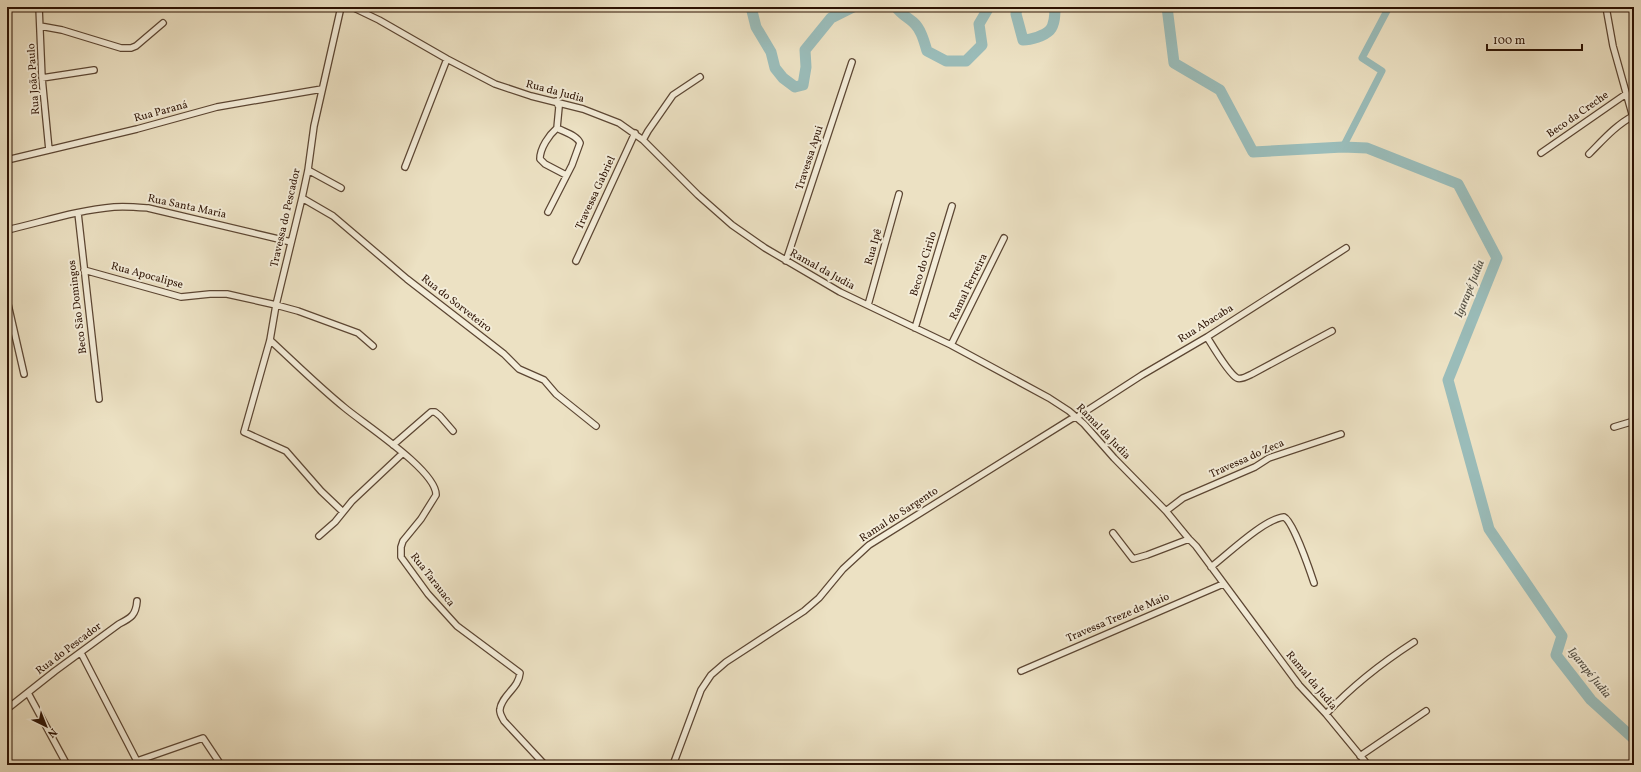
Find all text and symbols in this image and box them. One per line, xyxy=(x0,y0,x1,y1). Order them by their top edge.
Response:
scale bar xyxy=(1487,26,1582,52)
text: 100 m xyxy=(1493,33,1526,49)
street label: Rua João Paulo xyxy=(24,43,44,115)
street label: Rua da Judia xyxy=(524,77,586,107)
street label: Beco da Creche xyxy=(1544,88,1612,142)
street label: Rua Paraná xyxy=(132,97,190,126)
street label: Travessa Apui xyxy=(793,124,827,192)
street label: Travessa Gabriel xyxy=(572,154,620,232)
street label: Travessa do Pescador xyxy=(267,167,305,269)
street label: Rua Santa Maria xyxy=(146,191,228,223)
street label: Rua Ipê xyxy=(862,227,886,267)
street label: Beco do Cirilo xyxy=(907,230,941,298)
street label: Ramal da Judia xyxy=(787,246,858,294)
street label: Ramal Ferreira xyxy=(946,251,992,323)
water label: Igarapé Judia xyxy=(1451,257,1489,320)
street label: Beco São Domingos xyxy=(65,259,91,355)
street label: Rua Apocalipse xyxy=(109,259,185,293)
street label: Rua do Sorveteiro xyxy=(418,272,495,336)
street label: Rua Abacaba xyxy=(1176,301,1237,347)
street label: Ramal da Judia xyxy=(1072,401,1134,464)
street label: Travessa do Zeca xyxy=(1207,436,1287,482)
street label: Ramal do Sargento xyxy=(857,484,941,546)
street label: Rua Tarauaca xyxy=(406,550,458,610)
street label: Travessa Treze de Maio xyxy=(1064,589,1172,647)
street label: Rua do Pescador xyxy=(33,619,105,679)
water label: Igarapé Judia xyxy=(1564,644,1615,702)
street label: Ramal da Judia xyxy=(1282,648,1340,714)
north arrow xyxy=(26,706,66,746)
text: N xyxy=(44,724,60,740)

